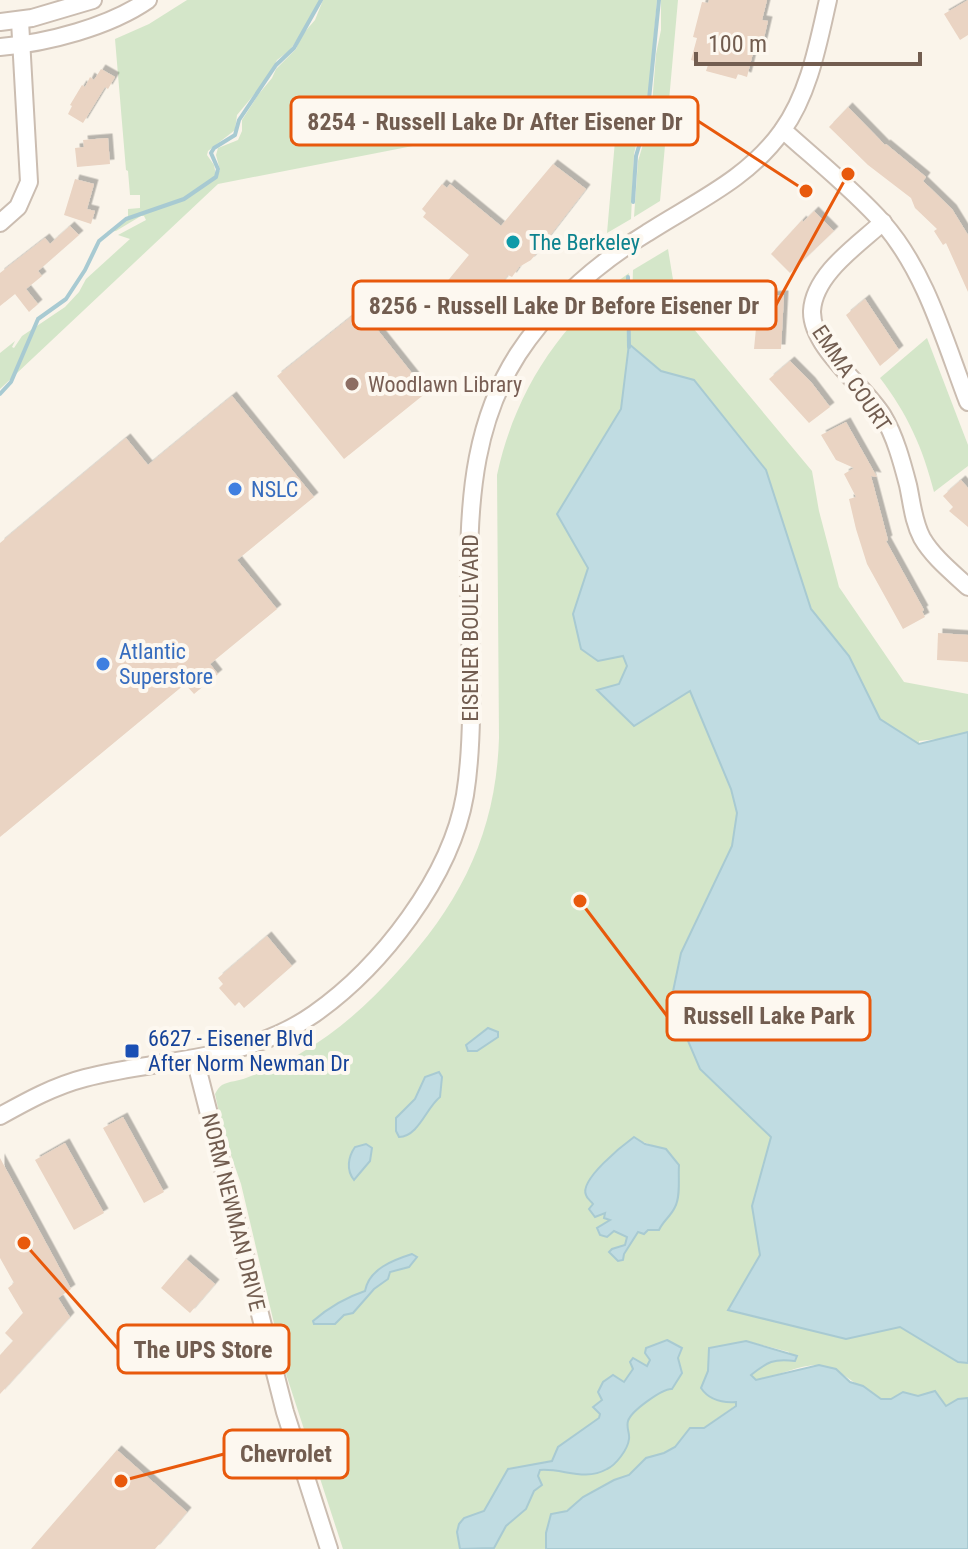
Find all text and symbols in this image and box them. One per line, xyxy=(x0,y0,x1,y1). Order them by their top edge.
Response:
scale bar xyxy=(696,16,920,66)
text: 100 m xyxy=(708,30,767,58)
callout: 8254 - Russell Lake Dr After Eisener Dr xyxy=(291,97,698,145)
text: 8254 - Russell Lake Dr After Eisener Dr xyxy=(307,108,683,136)
place label: The Berkeley xyxy=(529,230,640,255)
marker: The Berkeley xyxy=(504,233,522,251)
callout: 8256 - Russell Lake Dr Before Eisener Dr xyxy=(353,281,776,329)
text: 8256 - Russell Lake Dr Before Eisener Dr xyxy=(369,292,759,320)
street label: EMMA COURT xyxy=(807,321,896,436)
place label: Woodlawn Library xyxy=(368,372,522,397)
marker: Woodlawn Library xyxy=(343,375,361,393)
place label: NSLC xyxy=(251,477,298,502)
marker: NSLC xyxy=(226,480,244,498)
street label: EISENER BOULEVARD xyxy=(458,534,483,722)
place label: Atlantic Superstore xyxy=(119,639,213,689)
marker: Atlantic Superstore xyxy=(94,655,112,673)
callout: Russell Lake Park xyxy=(667,992,870,1040)
text: Russell Lake Park xyxy=(683,1002,855,1030)
place label: 6627 - Eisener Blvd After Norm Newman Dr xyxy=(148,1026,350,1076)
marker: 6627 - Eisener Blvd After Norm Newman Dr xyxy=(123,1042,141,1060)
street label: NORM NEWMAN DRIVE xyxy=(197,1111,270,1314)
callout: The UPS Store xyxy=(118,1325,289,1373)
text: The UPS Store xyxy=(134,1336,272,1364)
callout: Chevrolet xyxy=(224,1430,348,1478)
text: Chevrolet xyxy=(240,1440,332,1468)

